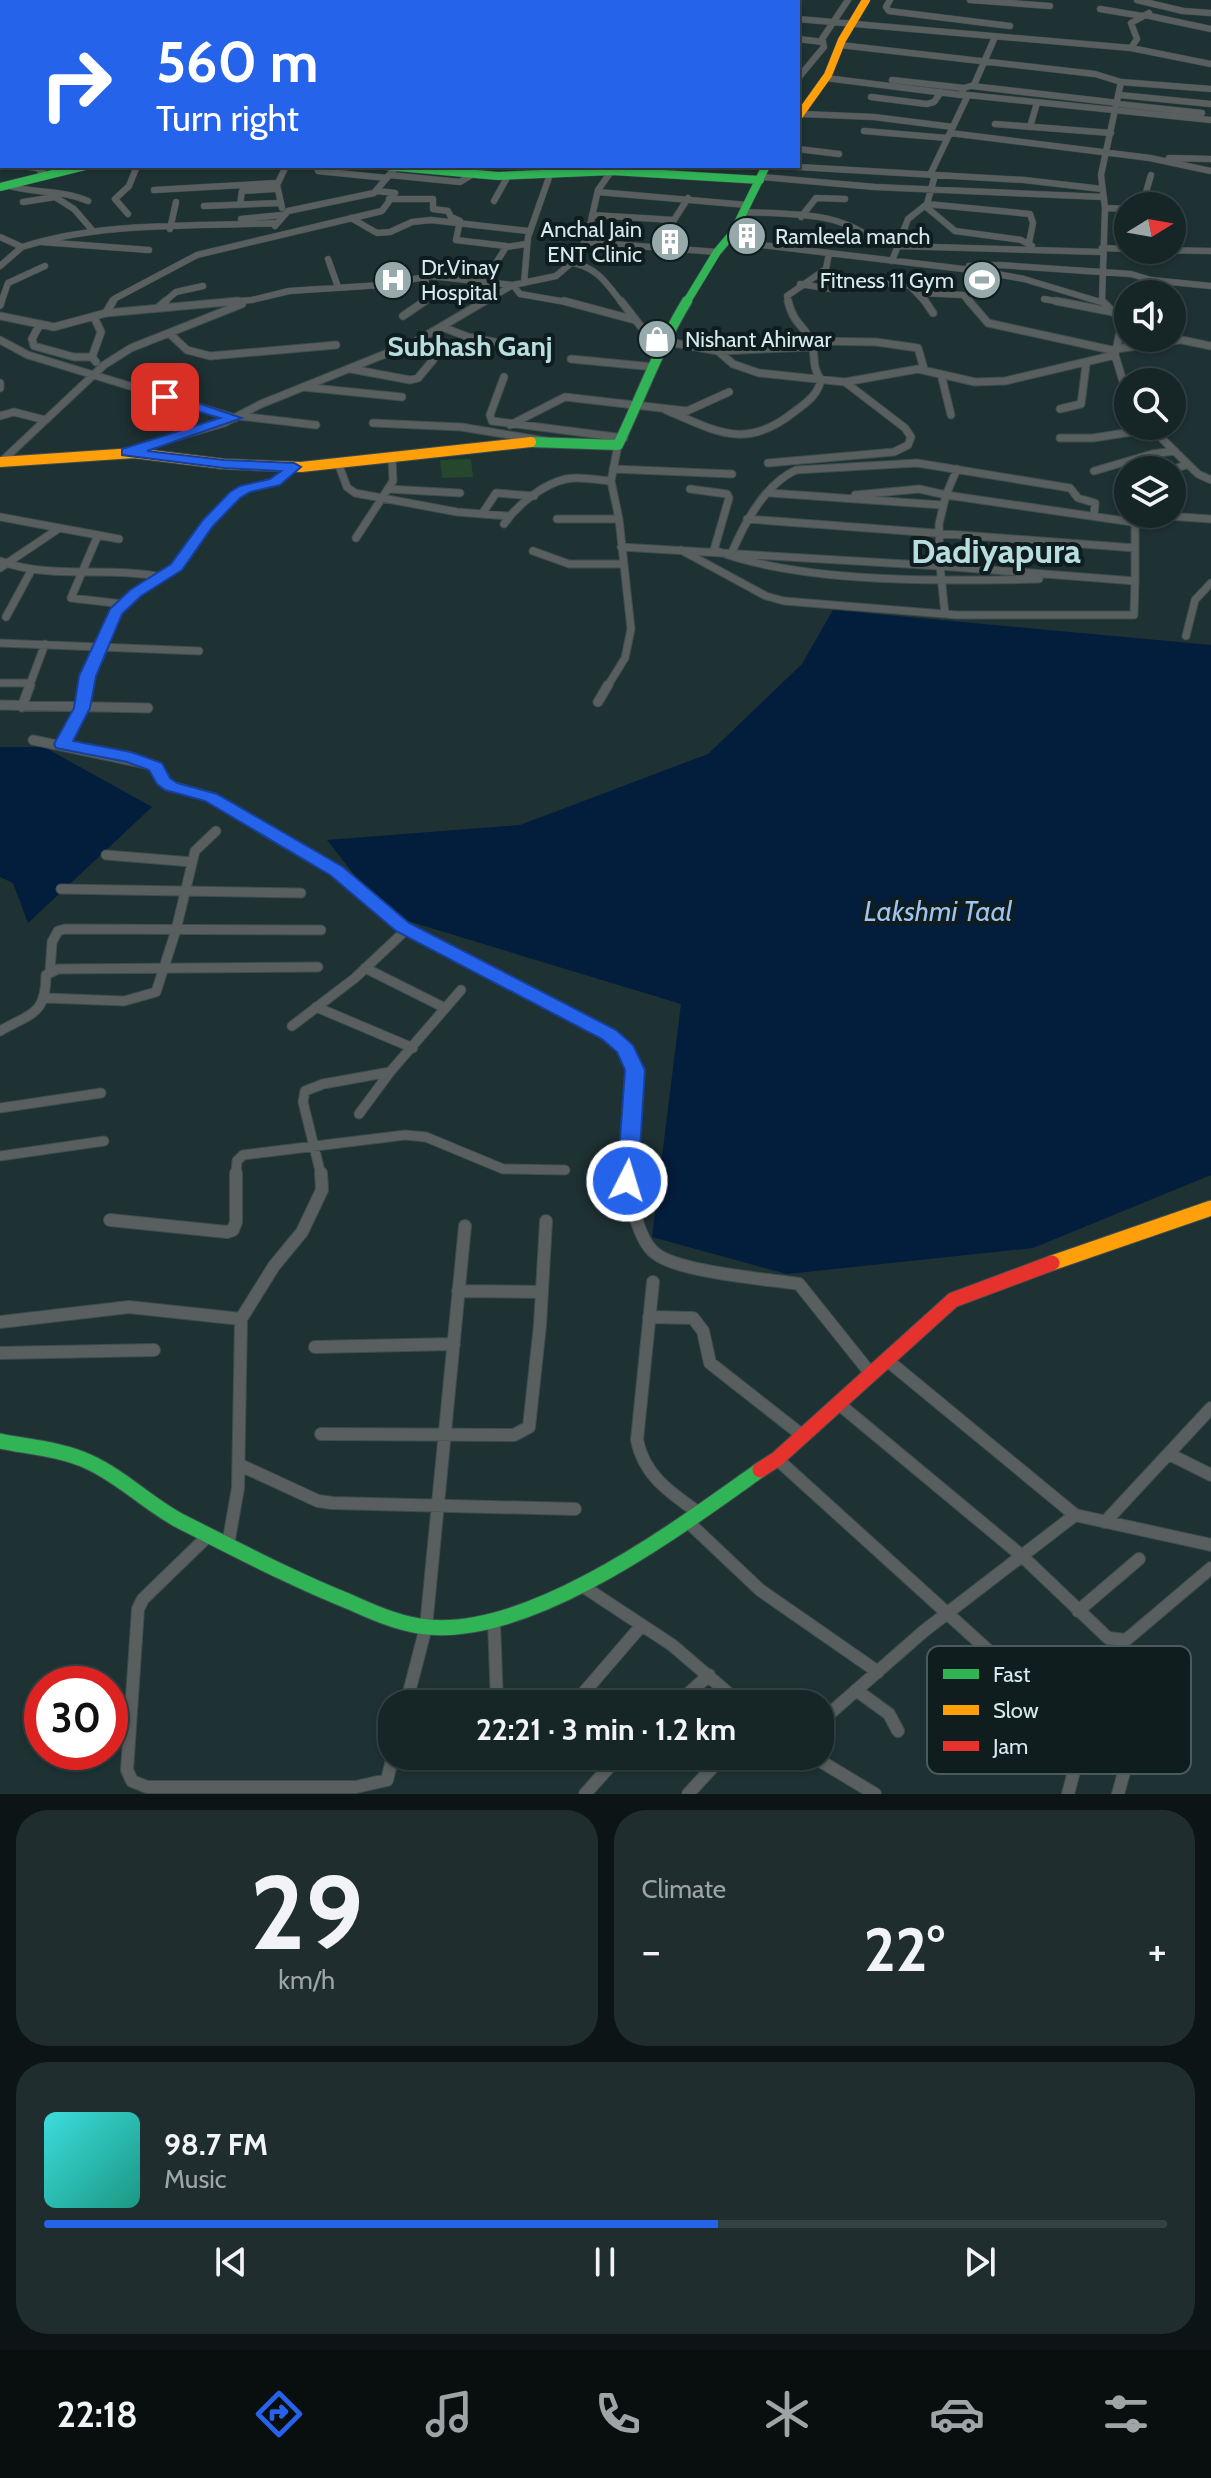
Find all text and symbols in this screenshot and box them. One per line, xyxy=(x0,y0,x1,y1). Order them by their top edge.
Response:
text: 560 m xyxy=(156,28,318,96)
icon: right xyxy=(24,32,128,136)
text: Turn right xyxy=(156,96,299,140)
north arrow xyxy=(1114,192,1186,264)
map controls xyxy=(1114,192,1186,528)
building icon: Ramleela manch xyxy=(726,215,768,257)
place label: Anchal Jain ENT Clinic xyxy=(541,216,642,268)
building icon: Anchal Jain ENT Clinic xyxy=(649,221,691,263)
place label: Ramleela manch xyxy=(775,223,930,250)
place label: Dr.Vinay Hospital xyxy=(421,254,499,306)
hospital icon: Dr.Vinay Hospital xyxy=(372,259,414,301)
sports icon: Fitness 11 Gym xyxy=(961,259,1003,301)
place label: Fitness 11 Gym xyxy=(820,267,954,294)
button: sound xyxy=(1114,280,1186,352)
shop icon: Nishant Ahirwar xyxy=(636,318,678,360)
place label: Nishant Ahirwar xyxy=(685,326,832,353)
district label: Subhash Ganj xyxy=(387,329,553,363)
pin xyxy=(131,363,199,431)
button: search xyxy=(1114,368,1186,440)
icon: arrive xyxy=(143,375,187,419)
button: layers xyxy=(1114,456,1186,528)
district label: Dadiyapura xyxy=(911,530,1081,572)
water label: Lakshmi Taal xyxy=(864,894,1013,928)
position arrow xyxy=(585,1139,669,1223)
legend xyxy=(927,1646,1191,1774)
text: Fast xyxy=(993,1661,1031,1688)
speed limit sign: 30 xyxy=(24,1666,128,1770)
text: Slow xyxy=(993,1697,1039,1724)
text: 22:21 · 3 min · 1.2 km xyxy=(476,1711,736,1748)
text: Jam xyxy=(992,1733,1028,1760)
text: 29 xyxy=(250,1849,363,1975)
text: Climate xyxy=(642,1873,726,1905)
text: 22° xyxy=(864,1913,945,1986)
text: − xyxy=(642,1924,661,1977)
text: + xyxy=(1148,1924,1167,1977)
text: km/h xyxy=(278,1964,335,1996)
text: 98.7 FM xyxy=(164,2126,268,2163)
text: Music xyxy=(164,2163,227,2195)
icon: previous xyxy=(209,2240,253,2284)
icon: pause xyxy=(583,2240,627,2284)
icon: next xyxy=(958,2240,1002,2284)
icon: directions xyxy=(251,2386,307,2442)
icon: music xyxy=(421,2386,477,2442)
icon: phone xyxy=(590,2386,646,2442)
icon: climate xyxy=(759,2386,815,2442)
icon: car xyxy=(929,2386,985,2442)
icon: filters xyxy=(1098,2386,1154,2442)
text: 22:18 xyxy=(57,2392,138,2436)

